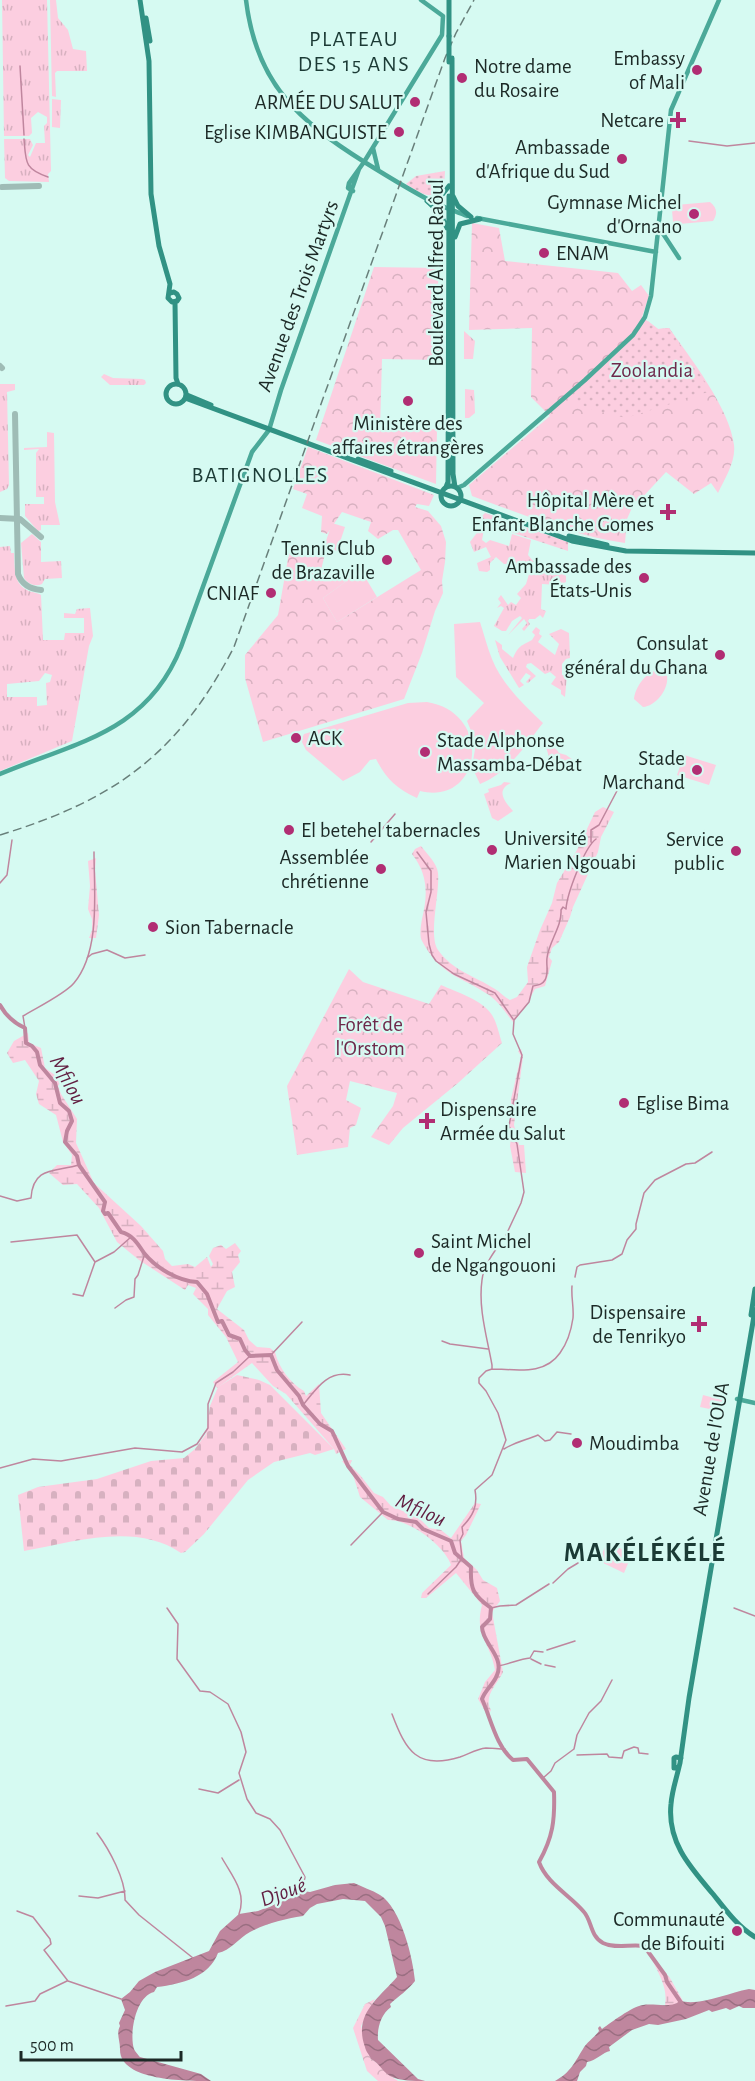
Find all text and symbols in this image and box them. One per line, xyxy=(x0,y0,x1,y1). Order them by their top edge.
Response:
district label: PLATEAU DES 15 ANS xyxy=(298,28,410,75)
place label: Embassy of Mali xyxy=(613,48,685,93)
place label: Notre dame du Rosaire xyxy=(474,56,572,101)
marker: Embassy of Mali xyxy=(690,63,704,77)
marker: Notre dame du Rosaire xyxy=(455,71,469,85)
place label: ARMÉE DU SALUT xyxy=(255,90,403,113)
marker: ARMÉE DU SALUT xyxy=(408,95,422,109)
place label: Netcare xyxy=(600,110,664,131)
marker: Netcare xyxy=(669,111,687,129)
place label: Eglise KIMBANGUISTE xyxy=(204,122,387,143)
marker: Eglise KIMBANGUISTE xyxy=(392,125,406,139)
place label: Ambassade d'Afrique du Sud xyxy=(475,137,610,182)
marker: Ambassade d'Afrique du Sud xyxy=(615,152,629,166)
street label: Boulevard Alfred Raôul xyxy=(426,179,447,367)
place label: Gymnase Michel d'Ornano xyxy=(547,192,682,237)
street label: Avenue des Trois Martyrs xyxy=(254,198,342,394)
marker: Gymnase Michel d'Ornano xyxy=(687,207,701,221)
place label: ENAM xyxy=(556,243,609,264)
marker: ENAM xyxy=(537,246,551,260)
park label: Zoolandia xyxy=(611,360,693,381)
marker: Ministère des affaires étrangères xyxy=(401,394,415,408)
place label: Ministère des affaires étrangères xyxy=(332,413,484,458)
district label: BATIGNOLLES xyxy=(191,464,329,486)
place label: Hôpital Mère et Enfant Blanche Gomes xyxy=(471,490,654,535)
marker: Hôpital Mère et Enfant Blanche Gomes xyxy=(659,503,677,521)
place label: Tennis Club de Brazaville xyxy=(272,538,375,583)
marker: Tennis Club de Brazaville xyxy=(380,553,394,567)
place label: Ambassade des États-Unis xyxy=(505,556,632,601)
marker: Ambassade des États-Unis xyxy=(637,571,651,585)
place label: CNIAF xyxy=(207,583,260,604)
marker: CNIAF xyxy=(264,586,278,600)
place label: Consulat général du Ghana xyxy=(564,633,708,678)
marker: Consulat général du Ghana xyxy=(713,648,727,662)
place label: ACK xyxy=(308,728,343,749)
place label: Stade Alphonse Massamba-Débat xyxy=(437,730,582,775)
marker: ACK xyxy=(289,731,303,745)
marker: Stade Alphonse Massamba-Débat xyxy=(418,745,432,759)
place label: Stade Marchand xyxy=(602,748,685,793)
marker: Stade Marchand xyxy=(690,763,704,777)
place label: El betehel tabernacles xyxy=(301,820,480,841)
marker: El betehel tabernacles xyxy=(282,823,296,837)
place label: Université Marien Ngouabi xyxy=(504,828,636,873)
place label: Service public xyxy=(666,829,724,874)
marker: Université Marien Ngouabi xyxy=(485,843,499,857)
marker: Service public xyxy=(729,844,743,858)
place label: Assemblée chrétienne xyxy=(279,847,369,892)
marker: Assemblée chrétienne xyxy=(374,862,388,876)
place label: Sion Tabernacle xyxy=(165,917,294,938)
marker: Sion Tabernacle xyxy=(146,920,160,934)
park label: Forêt de l'Orstom xyxy=(335,1014,405,1059)
water label: Mfilou xyxy=(46,1052,90,1108)
place label: Eglise Bima xyxy=(636,1093,730,1114)
marker: Eglise Bima xyxy=(617,1096,631,1110)
place label: Dispensaire Armée du Salut xyxy=(440,1099,565,1144)
marker: Dispensaire Armée du Salut xyxy=(418,1112,436,1130)
place label: Saint Michel de Ngangouoni xyxy=(431,1231,556,1276)
marker: Saint Michel de Ngangouoni xyxy=(412,1246,426,1260)
place label: Dispensaire de Tenrikyo xyxy=(589,1302,686,1347)
marker: Dispensaire de Tenrikyo xyxy=(690,1315,708,1333)
street label: Avenue de l'OUA xyxy=(689,1381,733,1517)
place label: Moudimba xyxy=(589,1433,680,1454)
marker: Moudimba xyxy=(570,1436,584,1450)
water label: Mfilou xyxy=(393,1489,449,1531)
district label: MAKÉLÉKÉLÉ xyxy=(564,1536,726,1566)
water label: Djoué xyxy=(257,1874,309,1910)
place label: Communauté de Bifouiti xyxy=(613,1909,725,1954)
marker: Communauté de Bifouiti xyxy=(730,1924,744,1938)
scale bar xyxy=(21,2024,182,2062)
text: 500 m xyxy=(30,2037,74,2055)

